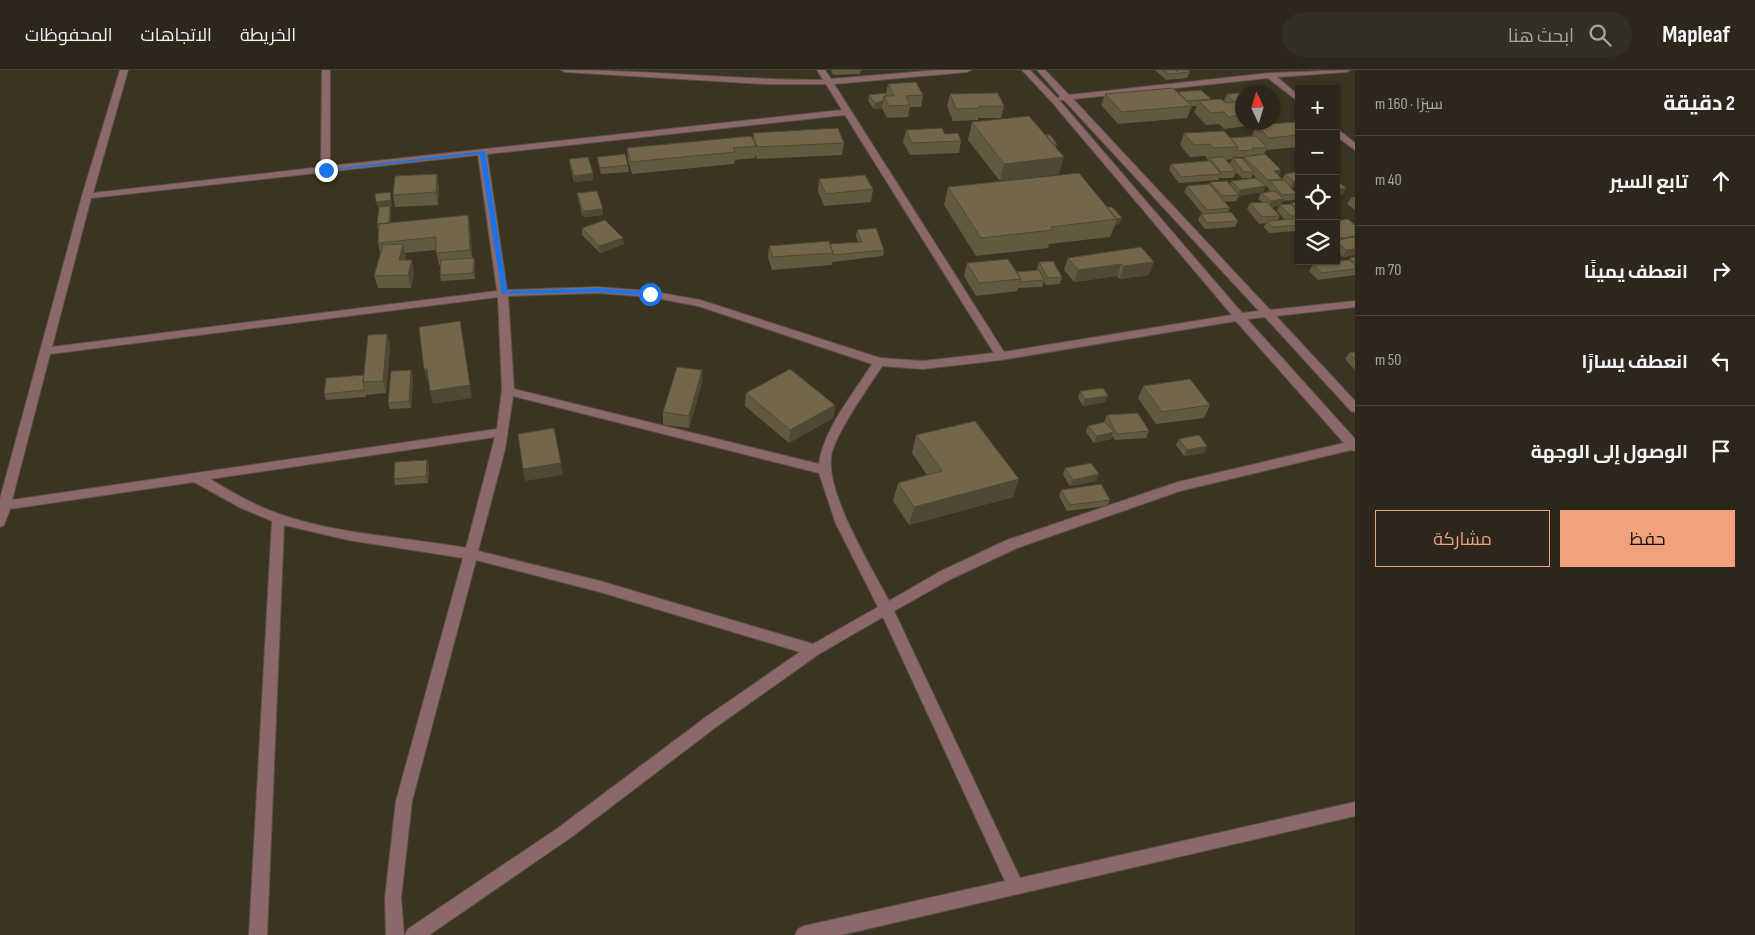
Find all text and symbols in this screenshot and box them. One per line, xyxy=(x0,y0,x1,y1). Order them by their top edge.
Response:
search box xyxy=(1282,12,1632,57)
text: Mapleaf xyxy=(1662,20,1730,49)
icon: search xyxy=(1586,21,1614,49)
text: المحفوظات xyxy=(25,25,113,46)
text: الاتجاهات xyxy=(141,25,212,46)
text: الخريطة xyxy=(240,25,296,46)
text: ابحث هنا xyxy=(1508,25,1574,48)
north arrow xyxy=(1235,85,1280,130)
map controls xyxy=(1295,85,1340,265)
button: + xyxy=(1295,85,1340,130)
text: 2 دقيقة xyxy=(1663,91,1735,116)
text: سيرًا · 160 m xyxy=(1375,95,1443,114)
button: − xyxy=(1295,130,1340,175)
route end xyxy=(315,159,338,182)
icon: ahead xyxy=(1707,167,1735,195)
text: 40 m xyxy=(1375,171,1402,190)
text: تابع السير xyxy=(1609,171,1688,194)
button: locate xyxy=(1295,175,1340,220)
button: layers xyxy=(1295,220,1340,265)
icon: right xyxy=(1707,257,1735,285)
text: 70 m xyxy=(1375,261,1401,280)
text: انعطف يمينًا xyxy=(1584,261,1688,284)
route start xyxy=(639,283,662,306)
icon: left xyxy=(1707,347,1735,375)
text: 50 m xyxy=(1375,351,1401,370)
text: انعطف يسارًا xyxy=(1581,351,1688,374)
icon: arrive xyxy=(1707,437,1735,465)
text: الوصول إلى الوجهة xyxy=(1531,441,1688,464)
button: مشاركة xyxy=(1375,510,1550,567)
button: حفظ xyxy=(1560,510,1735,567)

